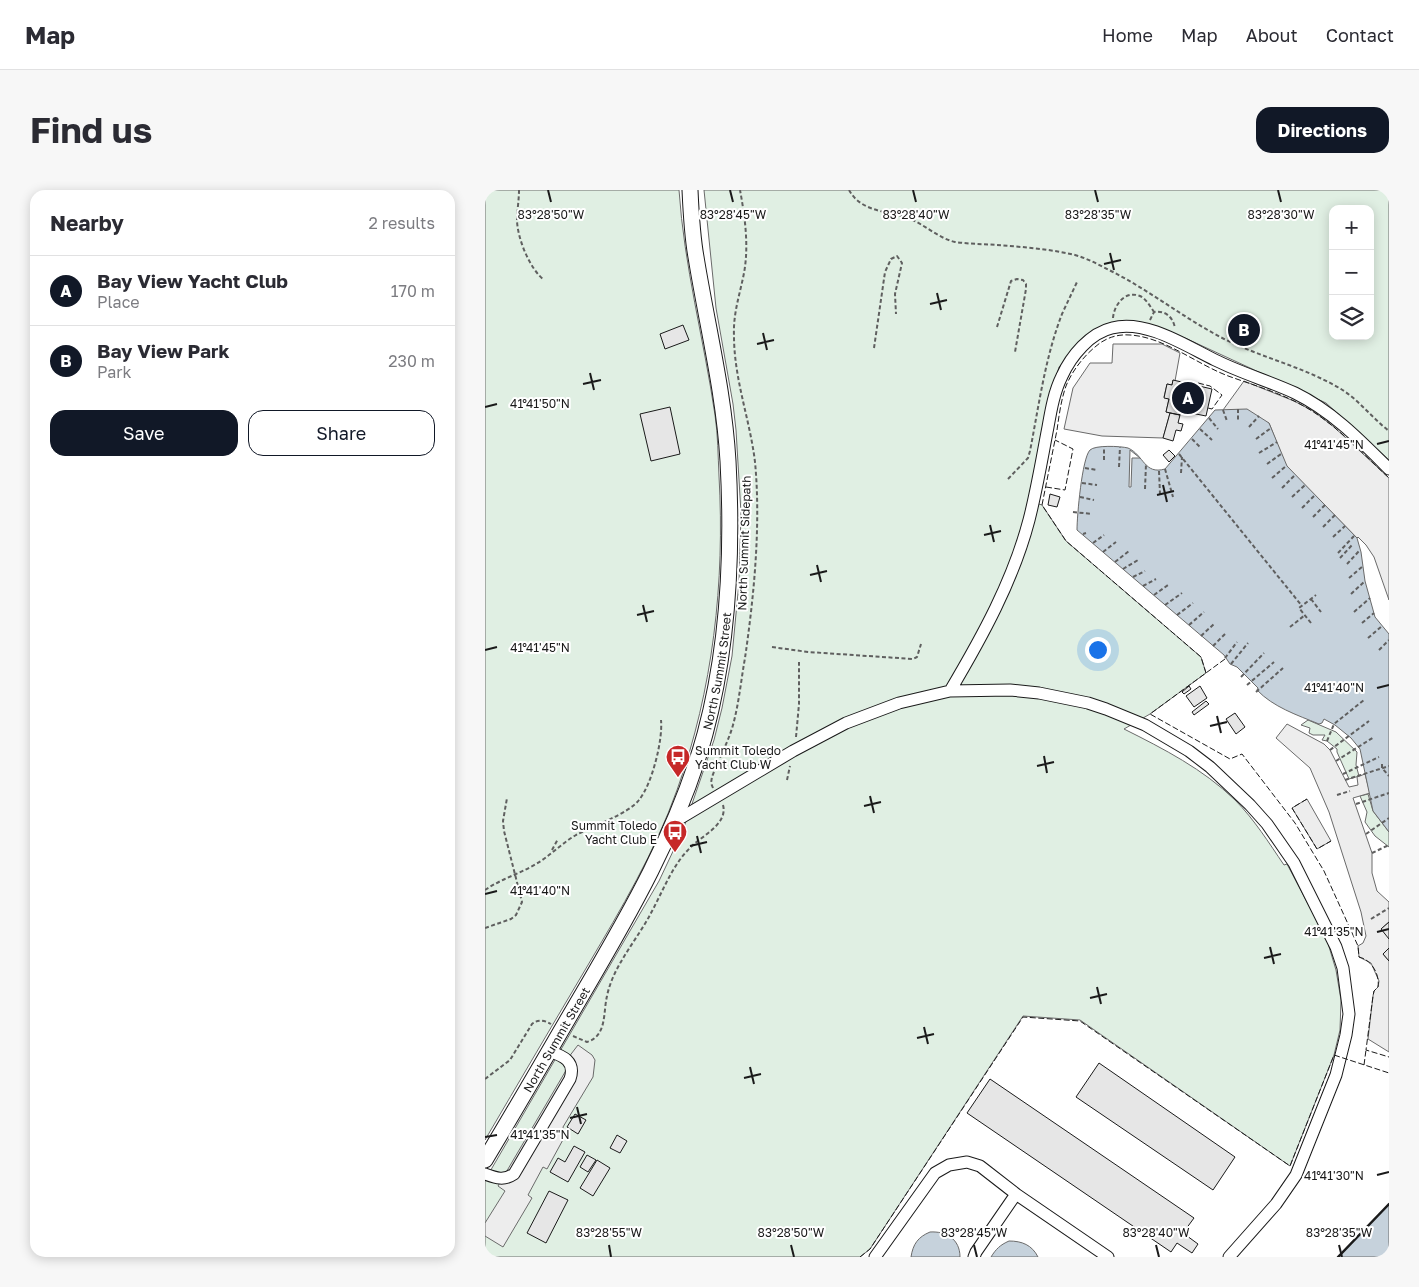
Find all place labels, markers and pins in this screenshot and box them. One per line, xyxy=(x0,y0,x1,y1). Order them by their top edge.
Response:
pin: B xyxy=(1228,311,1260,349)
pin: A xyxy=(1172,379,1204,417)
place label: Summit Toledo Yacht Club W xyxy=(695,743,781,772)
bus stop icon: Summit Toledo Yacht Club W xyxy=(665,744,691,778)
place label: Summit Toledo Yacht Club E xyxy=(571,818,657,847)
bus stop icon: Summit Toledo Yacht Club E xyxy=(662,819,688,853)

